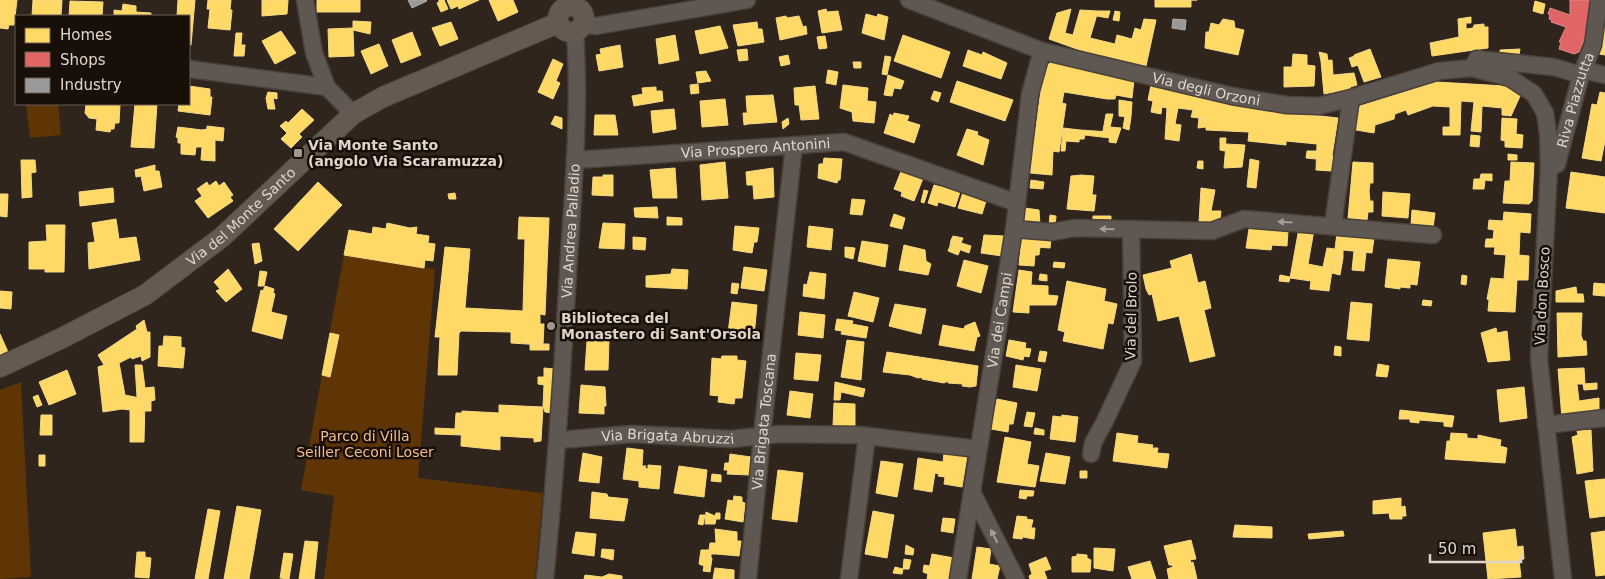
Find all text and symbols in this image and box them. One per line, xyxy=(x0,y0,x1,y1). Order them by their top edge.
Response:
legend xyxy=(15,15,190,105)
text: Homes xyxy=(60,26,112,44)
street label: Riva Piazzutta xyxy=(1554,50,1597,150)
text: Shops xyxy=(60,51,106,69)
street label: Via degli Orzoni xyxy=(1150,69,1261,108)
text: Industry xyxy=(60,76,122,94)
street label: Via Prospero Antonini xyxy=(680,135,831,161)
place label: Via Monte Santo (angolo Via Scaramuzza) xyxy=(308,137,503,169)
marker: Via Monte Santo (angolo Via Scaramuzza) xyxy=(292,147,304,159)
street label: Via Andrea Palladio xyxy=(559,163,583,299)
street label: Via del Monte Santo xyxy=(183,164,299,269)
one-way arrow xyxy=(1276,217,1292,225)
one-way arrow xyxy=(1099,224,1115,232)
street label: Via don Bosco xyxy=(1531,246,1553,346)
street label: Via dei Campi xyxy=(984,271,1015,369)
street label: Via del Brolo xyxy=(1122,272,1140,360)
place label: Biblioteca del Monastero di Sant'Orsola xyxy=(561,310,761,342)
marker: Biblioteca del Monastero di Sant'Orsola xyxy=(545,320,557,332)
street label: Via Brigata Toscana xyxy=(749,353,779,491)
street label: Via Brigata Abruzzi xyxy=(601,426,735,447)
park label: Parco di Villa Seiller Ceconi Loser xyxy=(296,428,434,460)
one-way arrow xyxy=(990,529,998,544)
scale bar xyxy=(1430,532,1521,564)
text: 50 m xyxy=(1438,540,1476,558)

